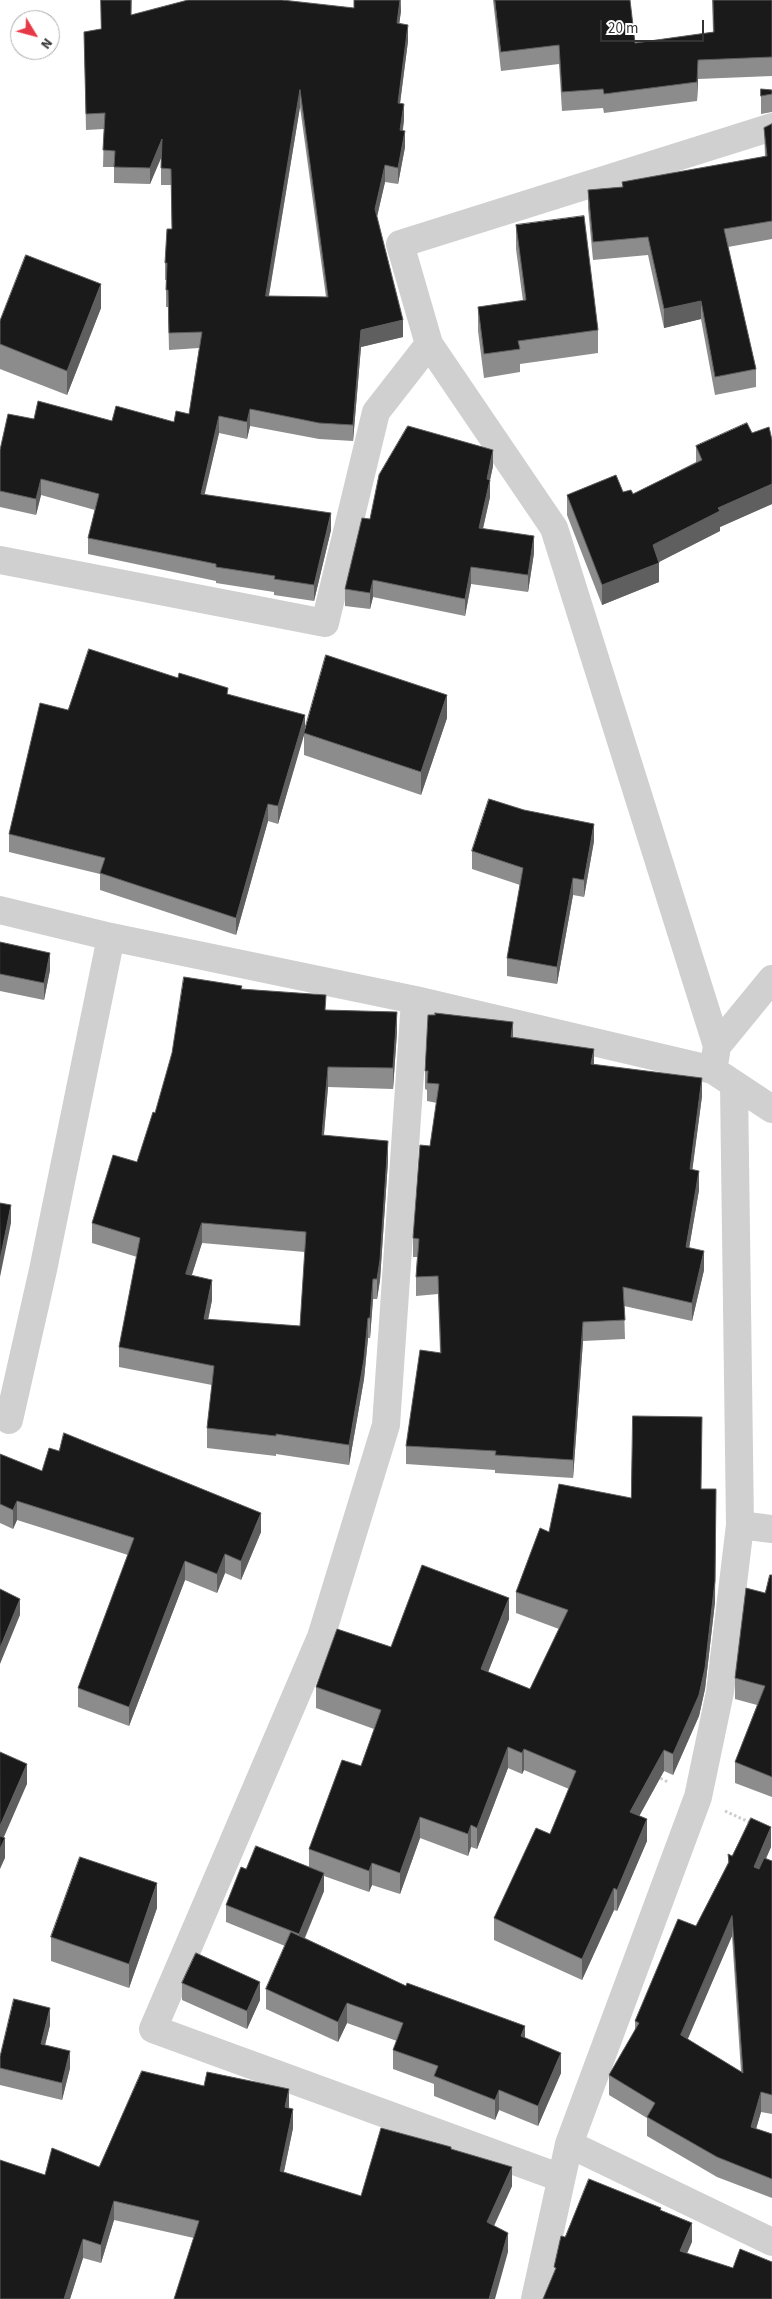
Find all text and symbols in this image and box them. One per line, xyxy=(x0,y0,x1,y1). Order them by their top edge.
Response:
north arrow xyxy=(10,10,60,60)
scale bar xyxy=(602,10,706,42)
text: 20 m xyxy=(608,18,638,39)
text: N xyxy=(35,34,57,53)

